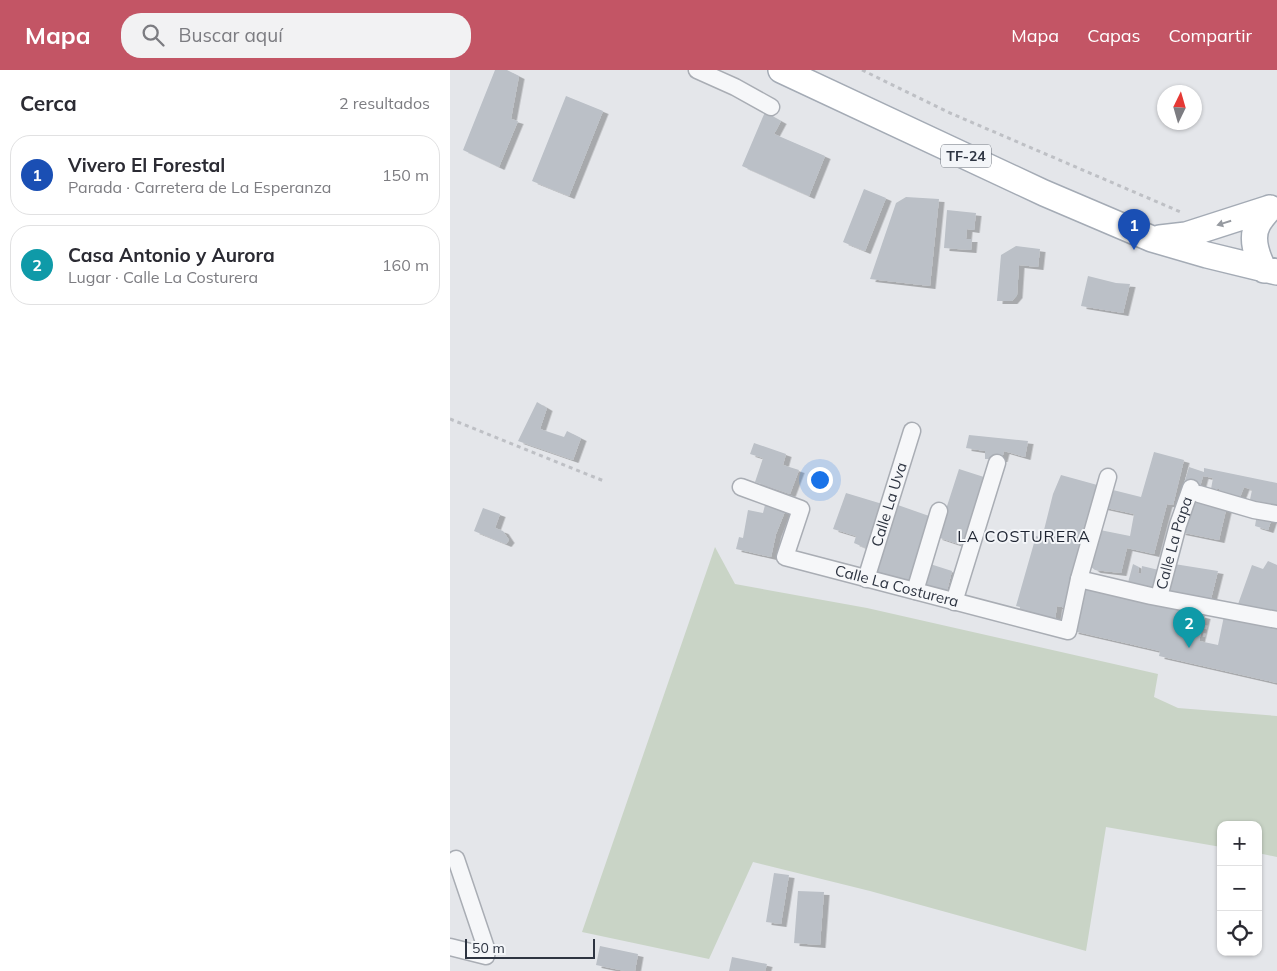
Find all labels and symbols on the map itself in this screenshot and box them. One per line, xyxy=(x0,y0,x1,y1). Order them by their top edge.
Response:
north arrow xyxy=(1157,85,1202,130)
road number: TF-24 xyxy=(941,144,991,168)
pin: 1 xyxy=(1118,209,1150,250)
one-way arrow xyxy=(1216,220,1231,227)
street label: Calle La Uva xyxy=(867,460,911,549)
your location xyxy=(807,467,833,493)
street label: Calle La Papa xyxy=(1151,494,1196,591)
district label: LA COSTURERA xyxy=(957,526,1091,546)
street label: Calle La Costurera xyxy=(833,560,961,611)
pin: 2 xyxy=(1173,607,1205,648)
scale bar xyxy=(465,936,595,959)

